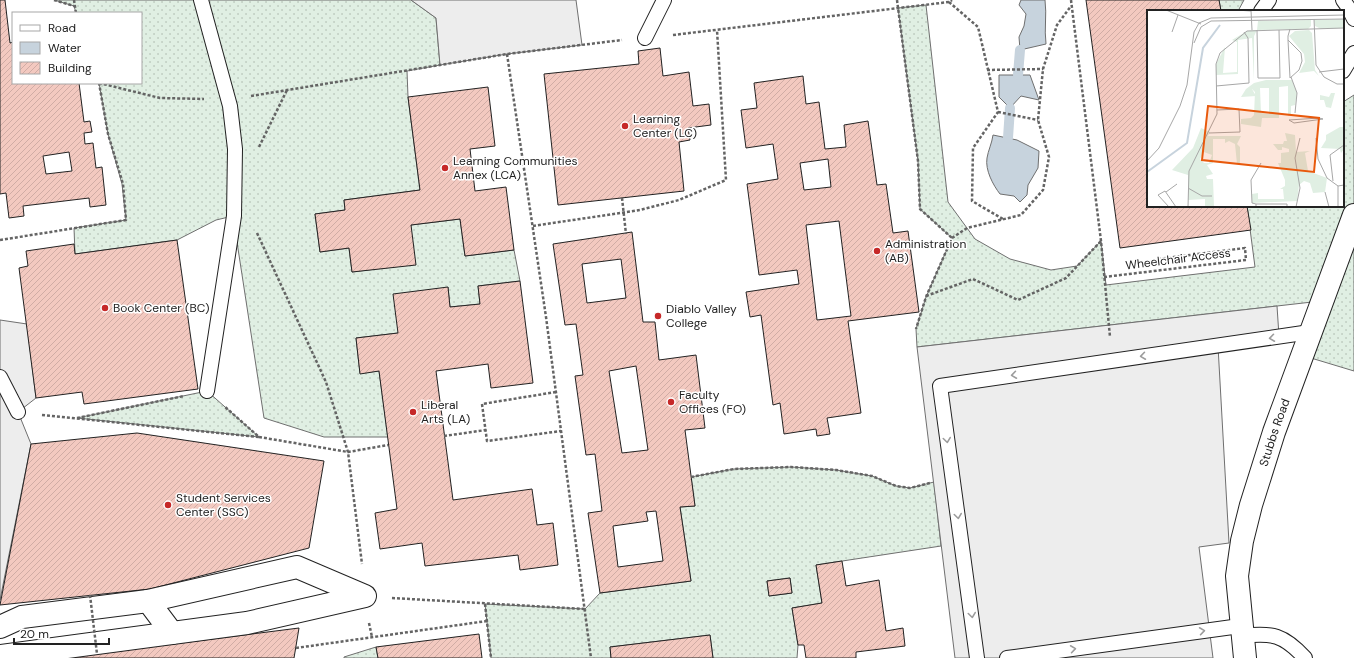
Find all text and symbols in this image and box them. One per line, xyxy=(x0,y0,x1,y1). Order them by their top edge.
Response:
inset map xyxy=(1147,10,1344,207)
legend xyxy=(12,12,142,84)
text: Road xyxy=(48,20,76,36)
text: Water xyxy=(48,40,82,56)
text: Building xyxy=(48,60,92,76)
place label: Learning Center (LC) xyxy=(633,111,697,141)
marker: Learning Center (LC) xyxy=(620,121,630,131)
place label: Learning Communities Annex (LCA) xyxy=(453,153,578,183)
marker: Learning Communities Annex (LCA) xyxy=(440,163,450,173)
place label: Administration (AB) xyxy=(885,236,966,266)
street label: Wheelchair Access xyxy=(1124,245,1232,273)
marker: Administration (AB) xyxy=(872,246,882,256)
place label: Book Center (BC) xyxy=(113,300,209,316)
place label: Diablo Valley College xyxy=(666,301,737,331)
marker: Book Center (BC) xyxy=(100,303,110,313)
marker: Diablo Valley College xyxy=(653,311,663,321)
one-way arrow xyxy=(1268,333,1275,342)
one-way arrow xyxy=(1140,351,1146,360)
one-way arrow xyxy=(1011,370,1017,379)
place label: Faculty Offices (FO) xyxy=(679,387,746,417)
street label: Stubbs Road xyxy=(1256,396,1294,469)
place label: Liberal Arts (LA) xyxy=(421,397,470,427)
marker: Faculty Offices (FO) xyxy=(666,397,676,407)
marker: Liberal Arts (LA) xyxy=(408,407,418,417)
one-way arrow xyxy=(942,437,951,443)
place label: Student Services Center (SSC) xyxy=(176,490,271,520)
marker: Student Services Center (SSC) xyxy=(163,500,173,510)
one-way arrow xyxy=(953,513,962,519)
one-way arrow xyxy=(967,612,976,618)
scale bar xyxy=(14,620,109,646)
text: 20 m xyxy=(20,626,49,642)
one-way arrow xyxy=(1199,627,1205,636)
one-way arrow xyxy=(1070,645,1076,654)

